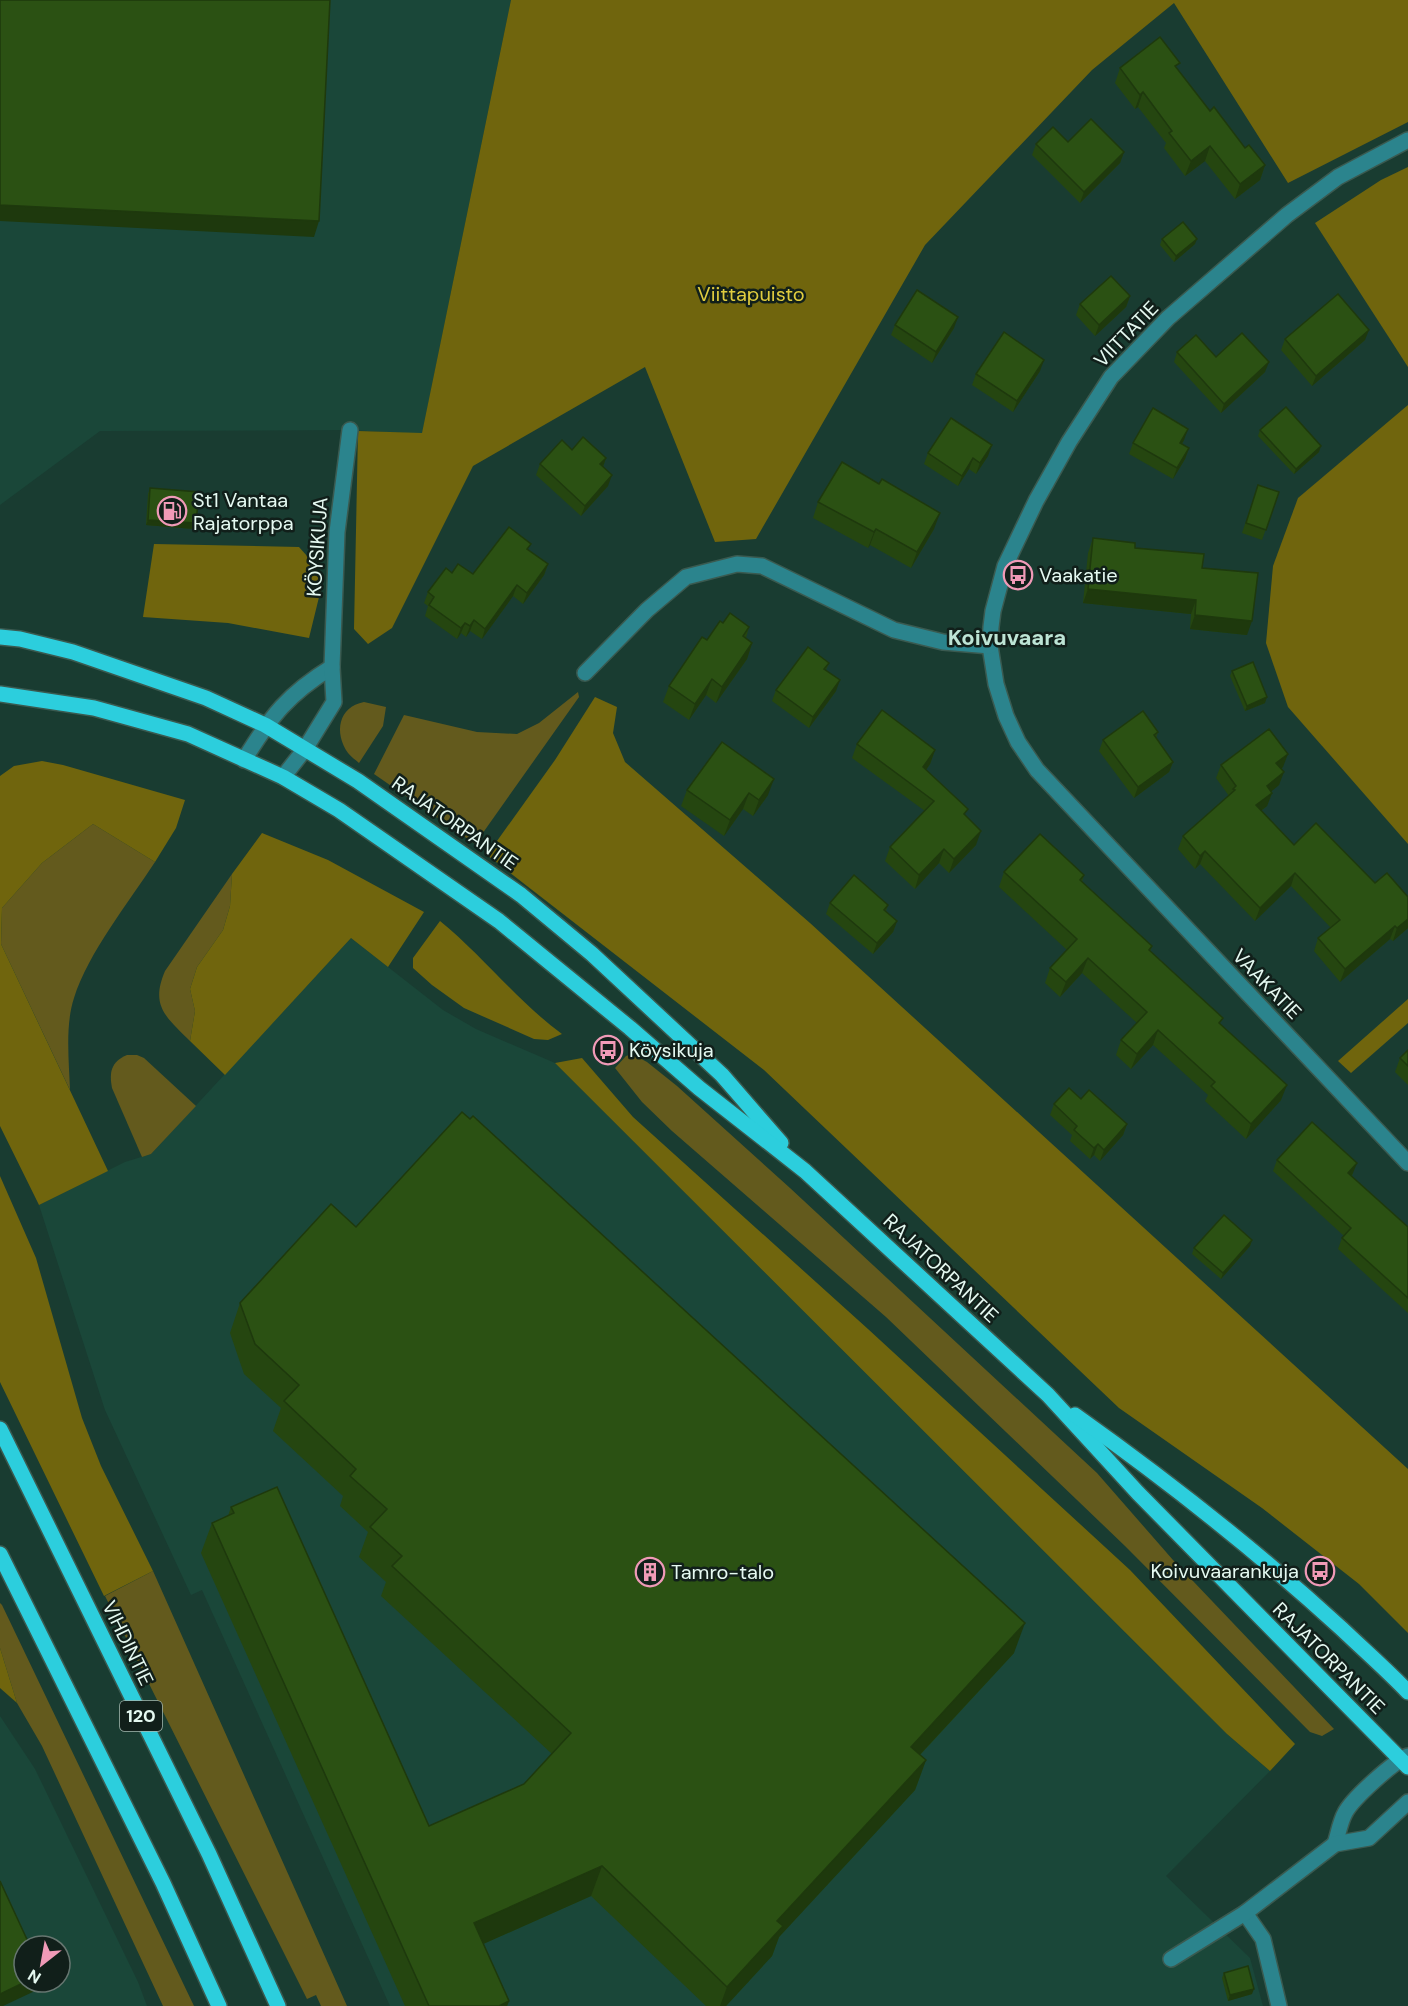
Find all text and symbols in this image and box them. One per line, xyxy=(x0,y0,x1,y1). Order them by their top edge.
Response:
park label: Viittapuisto xyxy=(697,281,805,307)
street label: VIITTATIE xyxy=(1088,295,1164,373)
place label: St1 Vantaa Rajatorppa xyxy=(193,487,294,536)
fuel station icon: St1 Vantaa Rajatorppa xyxy=(156,495,188,527)
street label: KÖYSIKUJA xyxy=(301,496,333,598)
bus stop icon: Vaakatie xyxy=(1002,559,1034,591)
place label: Vaakatie xyxy=(1039,562,1118,588)
district label: Koivuvaara xyxy=(948,623,1066,652)
street label: RAJATORPANTIE xyxy=(387,770,523,876)
street label: VAAKATIE xyxy=(1227,943,1307,1025)
bus stop icon: Köysikuja xyxy=(592,1034,624,1066)
place label: Köysikuja xyxy=(629,1037,714,1063)
street label: RAJATORPANTIE xyxy=(878,1208,1004,1328)
bus stop icon: Koivuvaarankuja xyxy=(1304,1555,1336,1587)
building icon: Tamro-talo xyxy=(634,1556,666,1588)
place label: Koivuvaarankuja xyxy=(1150,1558,1299,1584)
place label: Tamro-talo xyxy=(671,1559,774,1585)
street label: VIHDINTIE xyxy=(96,1596,160,1690)
street label: RAJATORPANTIE xyxy=(1267,1596,1391,1720)
road number: 120 xyxy=(120,1701,162,1731)
north arrow xyxy=(12,1934,72,1994)
text: N xyxy=(24,1964,45,1988)

